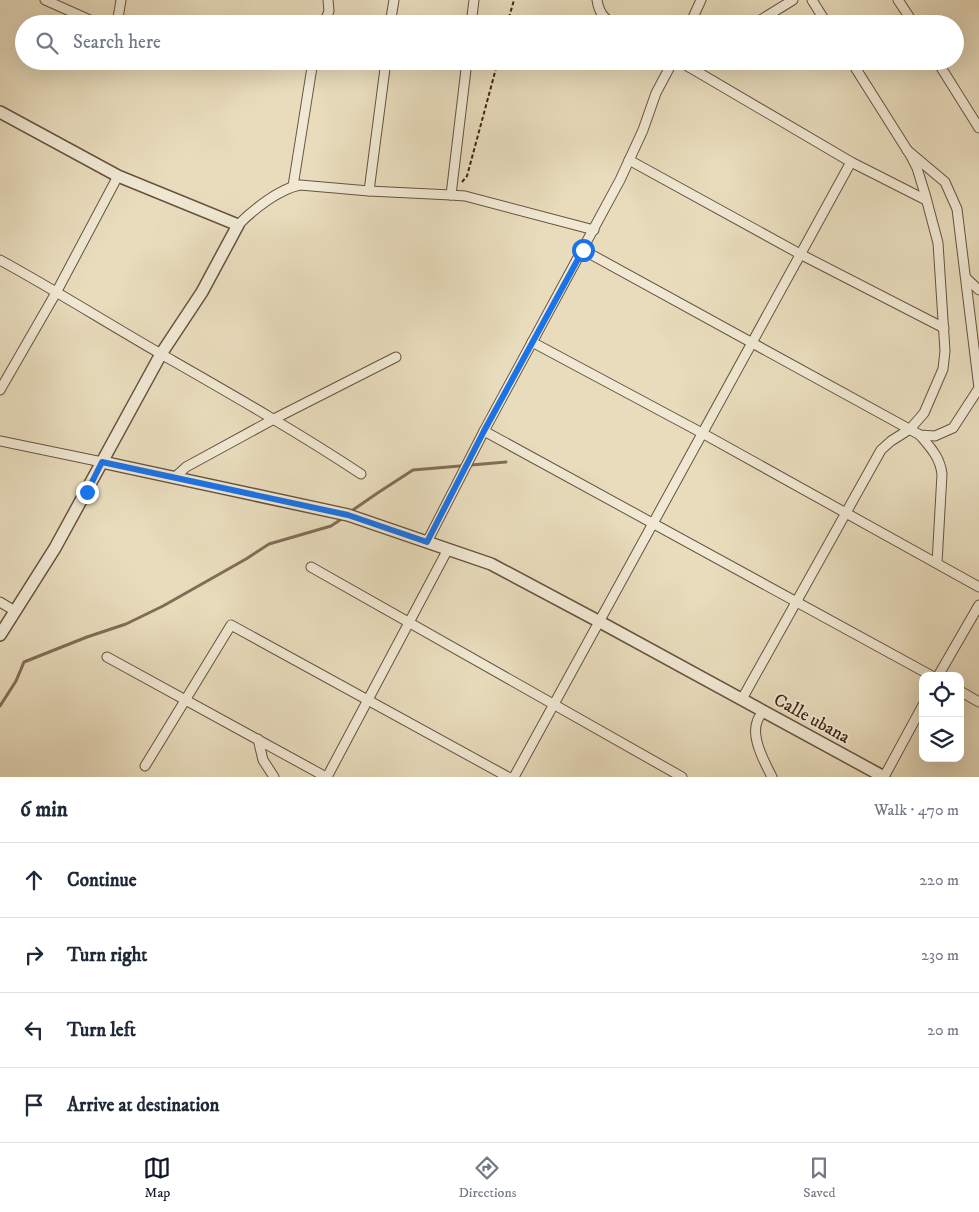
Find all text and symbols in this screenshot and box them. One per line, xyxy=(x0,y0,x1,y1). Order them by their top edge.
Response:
search box xyxy=(15,15,964,70)
icon: search xyxy=(33,29,61,57)
text: Search here xyxy=(73,31,161,54)
route start xyxy=(572,239,595,262)
route end xyxy=(76,481,99,504)
map controls xyxy=(919,672,964,762)
button: locate xyxy=(919,672,964,717)
street label: Calle ubana xyxy=(770,689,854,749)
button: layers xyxy=(919,717,964,762)
text: 6 min xyxy=(20,797,68,823)
text: Walk · 470 m xyxy=(874,800,959,820)
icon: ahead xyxy=(20,866,48,894)
text: Continue xyxy=(67,869,137,892)
text: 220 m xyxy=(919,870,959,890)
icon: right xyxy=(20,941,48,969)
text: Turn right xyxy=(67,944,147,967)
text: 230 m xyxy=(921,945,959,965)
icon: left xyxy=(20,1016,48,1044)
text: Turn left xyxy=(67,1019,136,1042)
text: 20 m xyxy=(927,1020,959,1040)
icon: arrive xyxy=(20,1091,48,1119)
text: Arrive at destination xyxy=(67,1094,219,1117)
tab: Map xyxy=(143,1154,171,1202)
tab: Directions xyxy=(458,1154,516,1202)
tab: Saved xyxy=(803,1154,836,1202)

